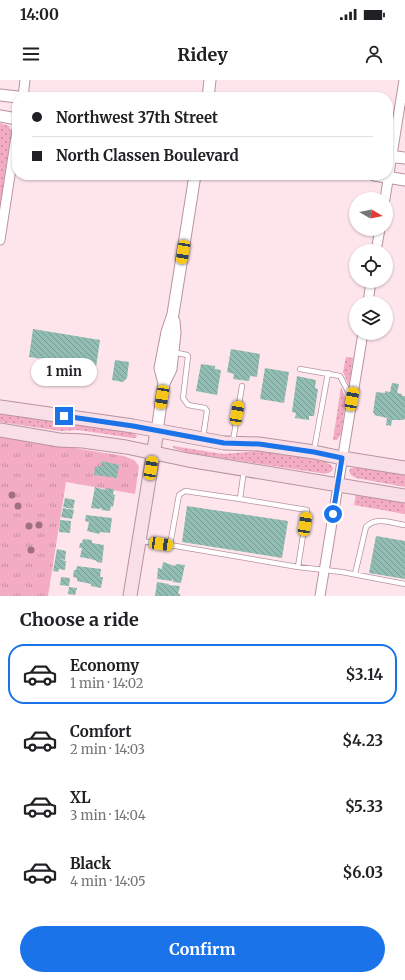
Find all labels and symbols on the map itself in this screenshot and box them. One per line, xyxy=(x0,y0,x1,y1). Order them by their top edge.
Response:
north arrow xyxy=(349,192,393,236)
car xyxy=(175,239,191,265)
callout: 1 min xyxy=(31,358,97,386)
car xyxy=(154,384,170,410)
car xyxy=(344,386,360,412)
car xyxy=(229,400,245,426)
route end xyxy=(55,407,73,425)
car xyxy=(143,455,159,481)
route start xyxy=(324,505,342,523)
car xyxy=(297,511,313,537)
car xyxy=(148,536,174,552)

